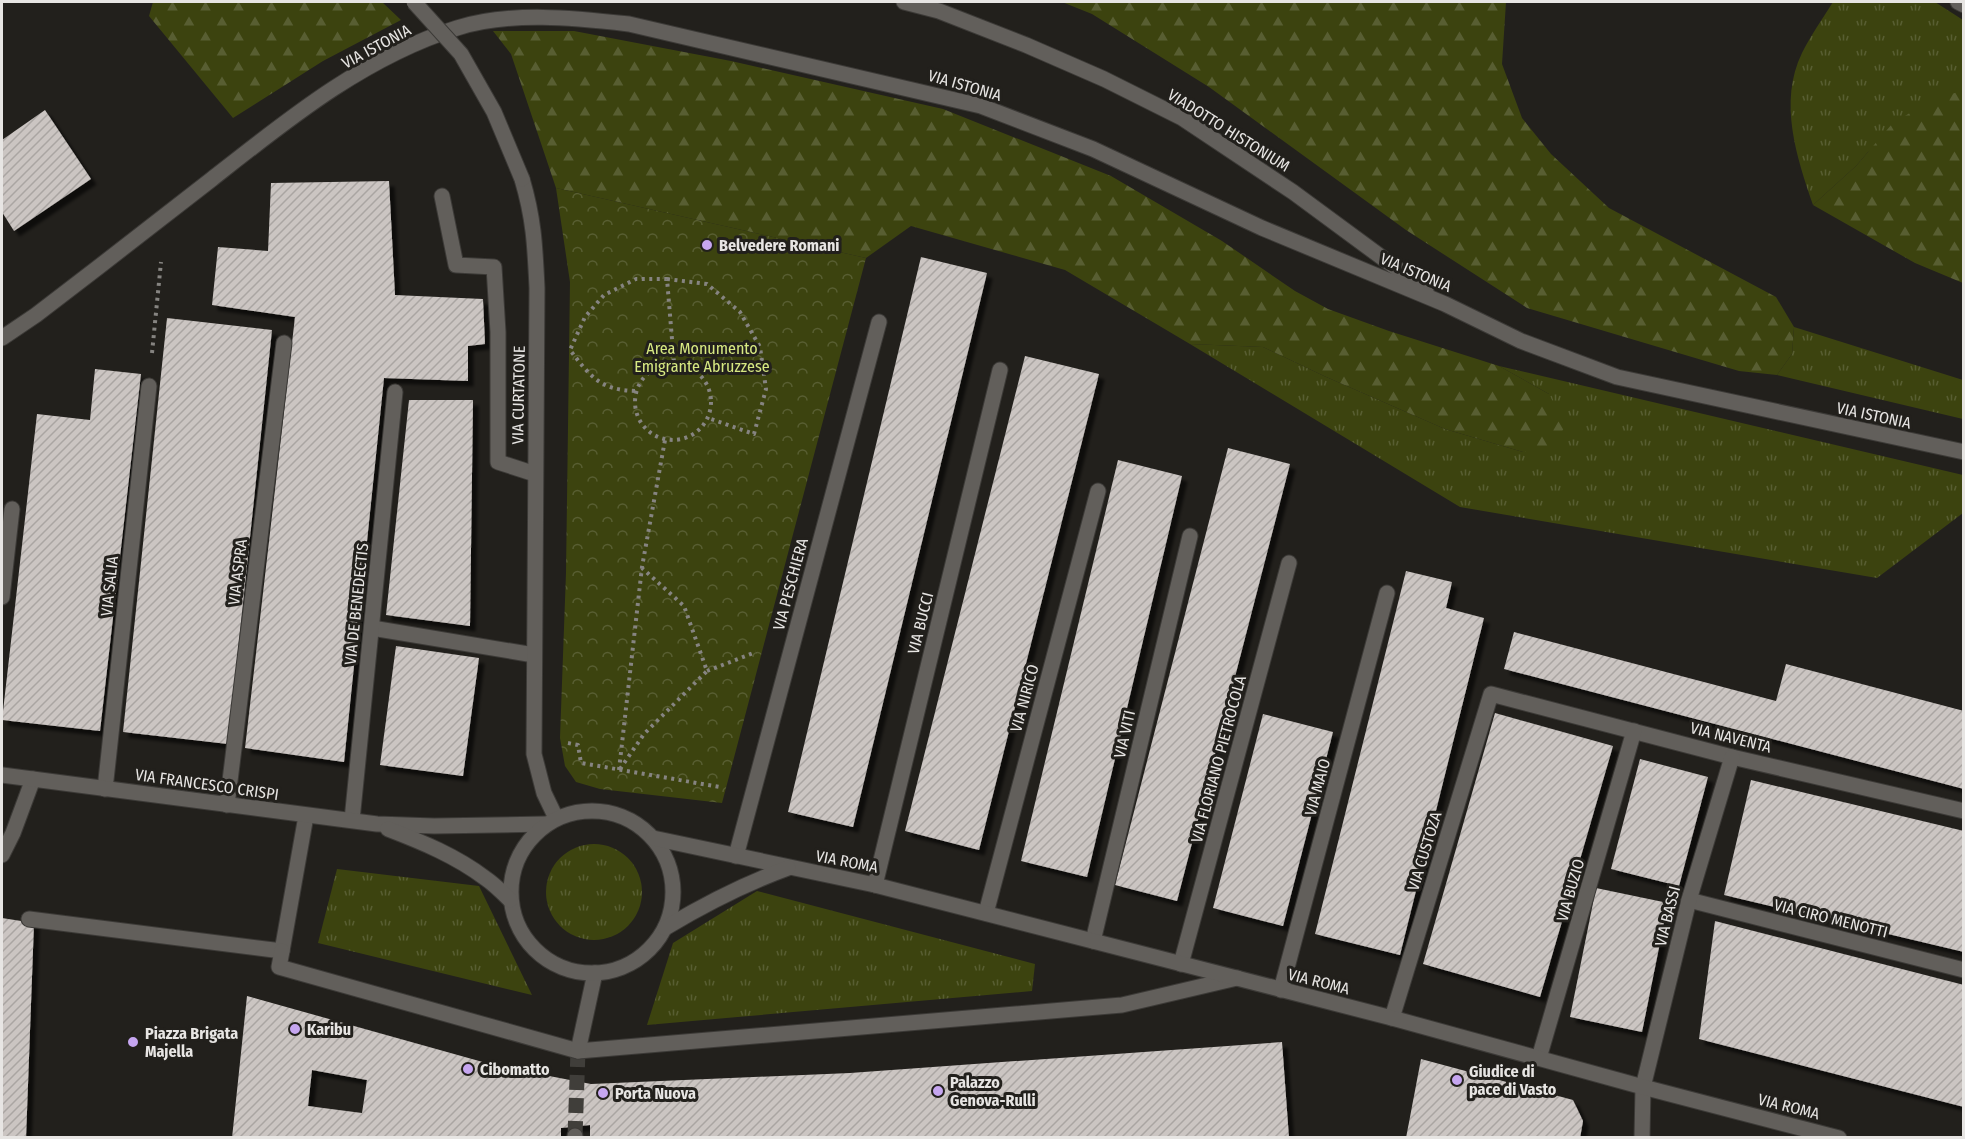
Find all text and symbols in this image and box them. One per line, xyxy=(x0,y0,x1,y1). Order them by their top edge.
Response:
street label: VIA ISTONIA xyxy=(338,20,415,73)
street label: VIA ISTONIA xyxy=(926,66,1004,105)
street label: VIADOTTO HISTONIUM xyxy=(1164,85,1293,176)
place label: Belvedere Romani xyxy=(719,236,839,255)
marker: Belvedere Romani xyxy=(700,238,714,252)
street label: VIA ISTONIA xyxy=(1377,249,1455,296)
park label: Area Monumento Emigrante Abruzzese xyxy=(634,339,770,376)
street label: VIA CURTATONE xyxy=(508,346,529,444)
street label: VIA ISTONIA xyxy=(1835,398,1913,433)
street label: VIA PESCHIERA xyxy=(769,535,812,632)
street label: VIA ASPRA xyxy=(224,537,251,606)
street label: VIA DE BENEDECTIS xyxy=(341,542,372,666)
street label: VIA SALIA xyxy=(97,554,122,617)
street label: VIA BUCCI xyxy=(904,590,937,656)
street label: VIA NIRICO xyxy=(1006,662,1043,734)
street label: VIA FLORIANO PIETROCOLA xyxy=(1187,673,1250,845)
street label: VIA VITI xyxy=(1110,708,1139,760)
street label: VIA NAVENTA xyxy=(1688,718,1774,757)
street label: VIA MAIO xyxy=(1301,756,1334,818)
street label: VIA FRANCESCO CRISPI xyxy=(134,765,280,804)
street label: VIA CUSTOZA xyxy=(1403,809,1446,893)
street label: VIA ROMA xyxy=(814,846,880,877)
street label: VIA BUZIO xyxy=(1552,857,1588,924)
street label: VIA BASSI xyxy=(1651,884,1684,948)
street label: VIA CIRO MENOTTI xyxy=(1772,895,1890,942)
street label: VIA ROMA xyxy=(1286,965,1352,998)
place label: Karibu xyxy=(307,1020,351,1039)
marker: Karibu xyxy=(288,1022,302,1036)
place label: Piazza Brigata Majella xyxy=(145,1024,238,1061)
marker: Piazza Brigata Majella xyxy=(126,1035,140,1049)
place label: Cibomatto xyxy=(480,1060,550,1079)
marker: Cibomatto xyxy=(461,1062,475,1076)
place label: Giudice di pace di Vasto xyxy=(1469,1062,1557,1099)
place label: Palazzo Genova-Rulli xyxy=(950,1073,1036,1110)
marker: Giudice di pace di Vasto xyxy=(1450,1073,1464,1087)
place label: Porta Nuova xyxy=(615,1084,696,1103)
marker: Palazzo Genova-Rulli xyxy=(931,1084,945,1098)
marker: Porta Nuova xyxy=(596,1086,610,1100)
street label: VIA ROMA xyxy=(1756,1090,1822,1123)

